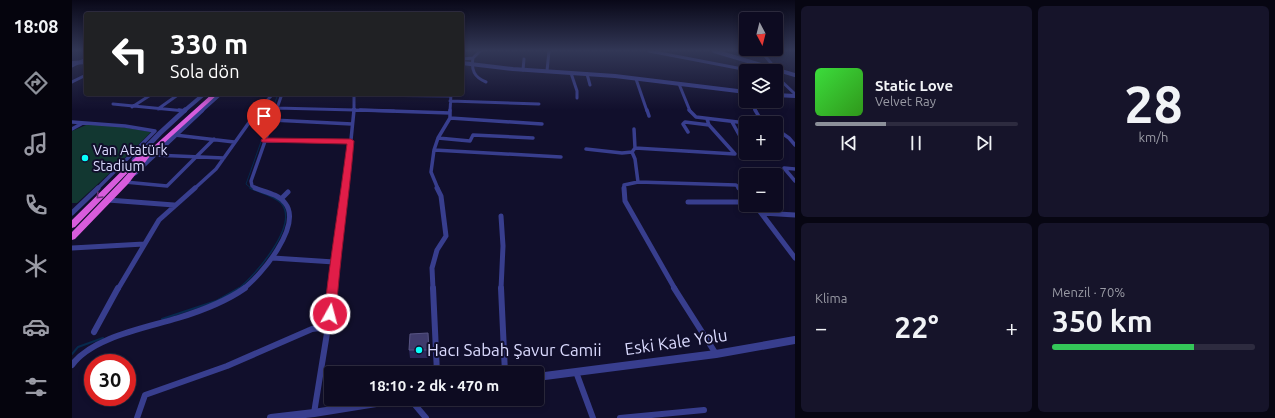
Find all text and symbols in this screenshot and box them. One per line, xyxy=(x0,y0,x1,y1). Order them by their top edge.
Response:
north arrow xyxy=(739,12,783,56)
map controls xyxy=(739,12,783,212)
text: 18:08 xyxy=(13,16,59,36)
icon: left xyxy=(104,28,156,80)
text: 330 m xyxy=(170,28,248,59)
text: Sola dön xyxy=(170,61,239,81)
button: layers xyxy=(739,64,783,108)
icon: directions xyxy=(22,69,50,97)
text: 28 xyxy=(1124,75,1183,133)
text: Static Love xyxy=(875,77,953,94)
text: Velvet Ray xyxy=(875,94,936,108)
pin xyxy=(247,99,281,140)
icon: arrive xyxy=(253,105,275,127)
button: + xyxy=(739,116,783,160)
icon: music xyxy=(22,130,50,158)
text: km/h xyxy=(1138,130,1169,144)
icon: previous xyxy=(838,132,860,154)
icon: pause xyxy=(905,132,927,154)
icon: next xyxy=(973,132,995,154)
place label: Van Atatürk Stadium xyxy=(93,142,168,174)
marker: Van Atatürk Stadium xyxy=(80,153,90,163)
button: − xyxy=(739,168,783,212)
icon: phone xyxy=(22,191,50,219)
one-way arrow xyxy=(96,191,104,199)
icon: climate xyxy=(22,252,50,280)
text: Menzil · 70% xyxy=(1052,285,1125,299)
text: Klima xyxy=(815,291,847,305)
position arrow xyxy=(309,293,351,335)
text: 350 km xyxy=(1052,304,1153,338)
text: 22° xyxy=(894,310,939,344)
icon: car xyxy=(22,313,50,341)
text: − xyxy=(815,315,827,340)
text: + xyxy=(1006,315,1018,340)
street label: Eski Kale Yolu xyxy=(623,325,729,358)
place label: Hacı Sabah Şavur Camii xyxy=(427,340,602,359)
marker: Hacı Sabah Şavur Camii xyxy=(414,345,424,355)
speed limit sign: 30 xyxy=(84,354,136,406)
icon: filters xyxy=(22,373,50,401)
text: 18:10 · 2 dk · 470 m xyxy=(369,377,499,394)

